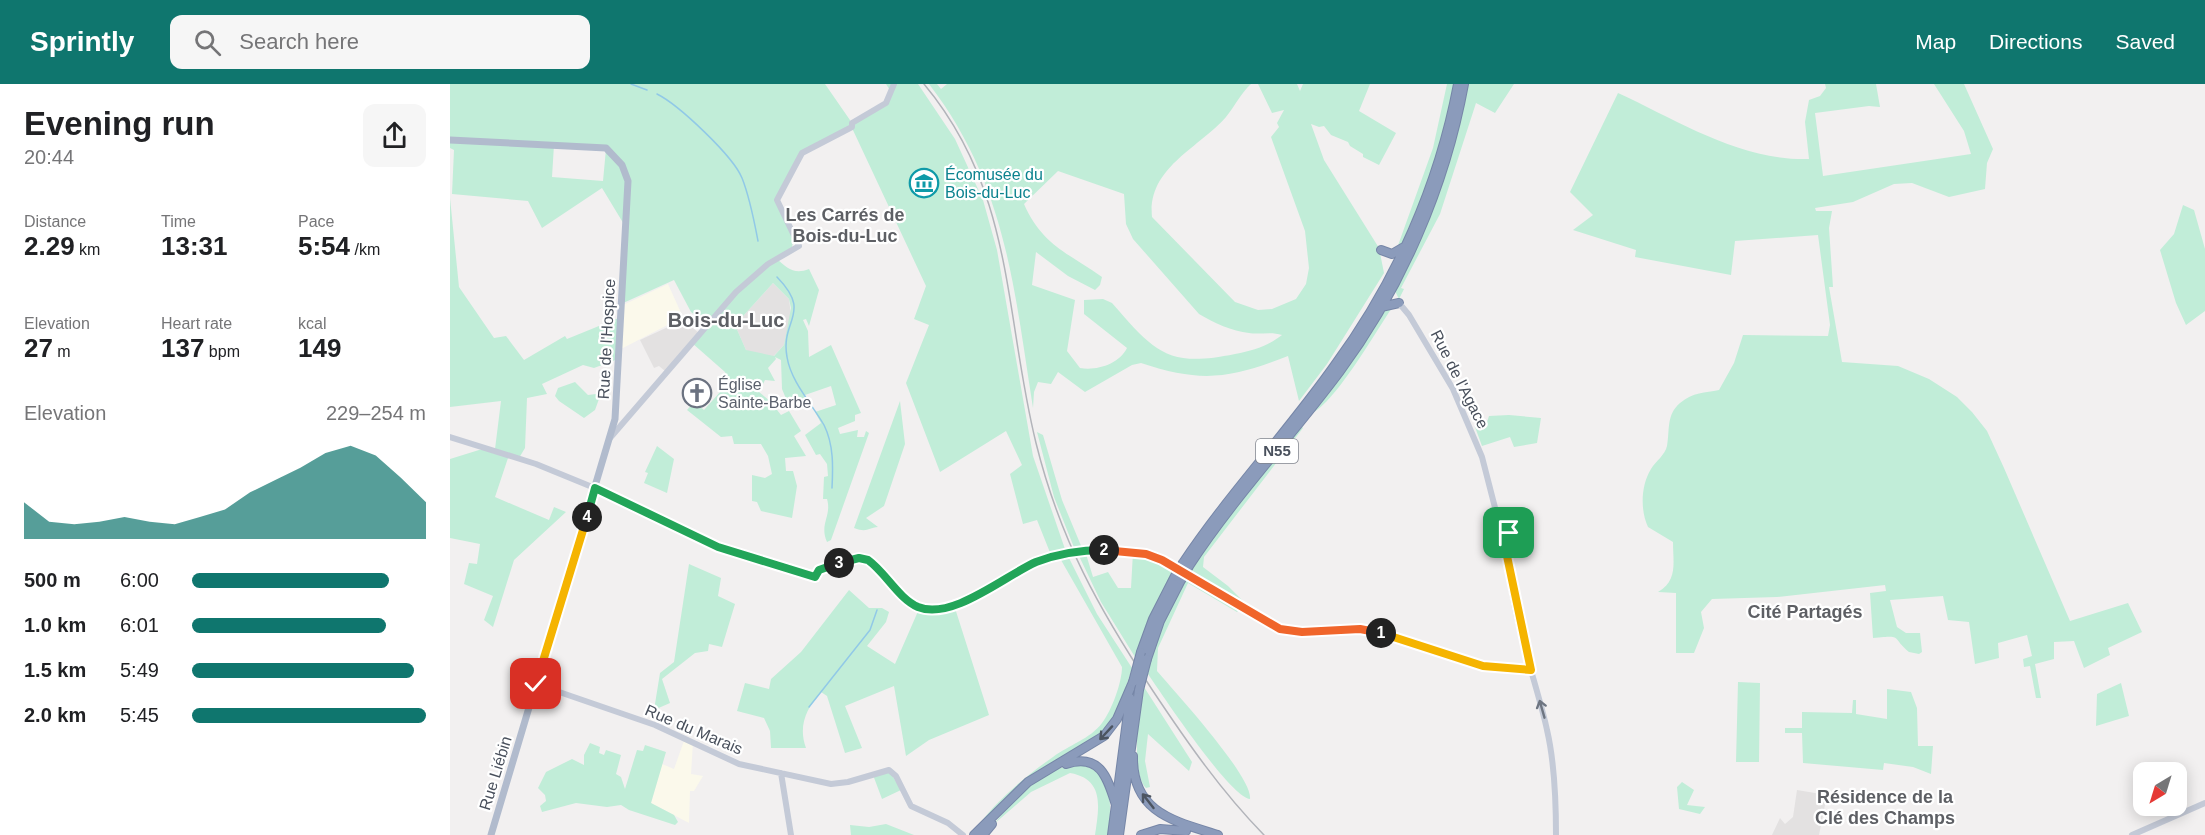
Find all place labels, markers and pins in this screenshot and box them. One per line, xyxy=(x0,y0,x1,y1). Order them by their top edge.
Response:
place label: Écomusée du Bois-du-Luc xyxy=(945,165,1043,201)
museum icon: Écomusée du Bois-du-Luc xyxy=(908,167,940,199)
place label: Église Sainte-Barbe xyxy=(718,375,811,411)
church icon: Église Sainte-Barbe xyxy=(681,377,713,409)
pin: 4 xyxy=(572,502,602,532)
pin xyxy=(1483,507,1534,558)
pin: 2 xyxy=(1089,535,1119,565)
pin: 3 xyxy=(824,548,854,578)
pin: 1 xyxy=(1366,618,1396,648)
pin xyxy=(510,658,561,709)

